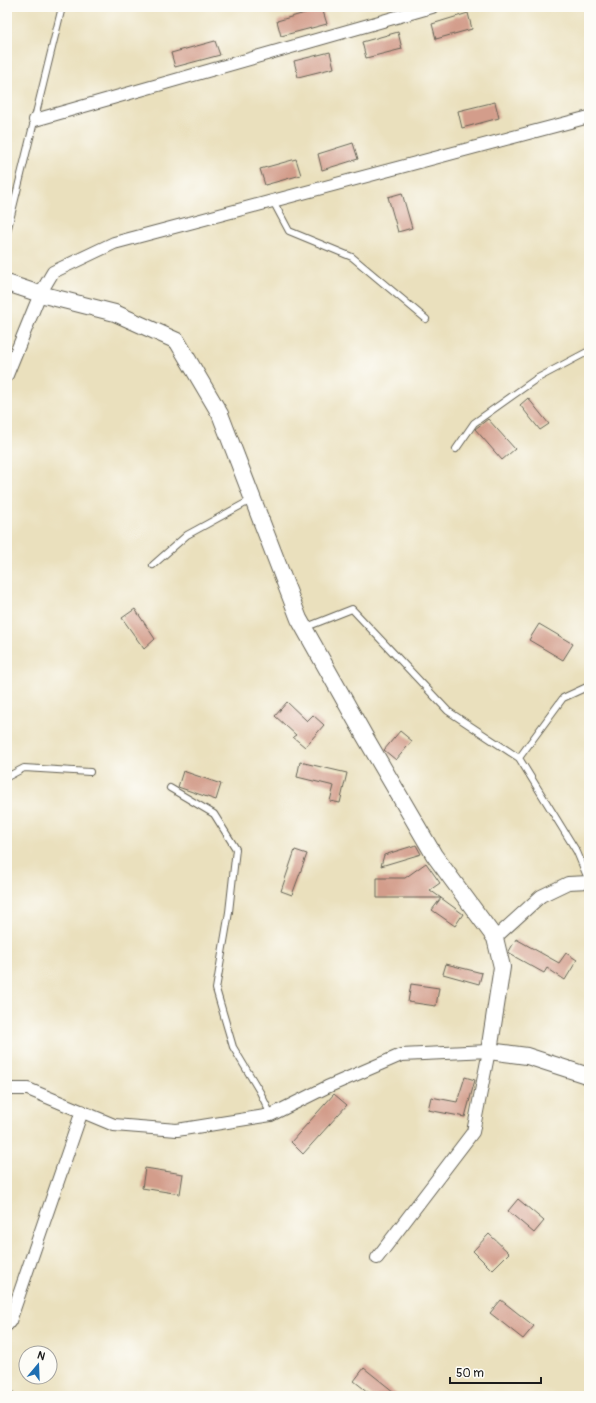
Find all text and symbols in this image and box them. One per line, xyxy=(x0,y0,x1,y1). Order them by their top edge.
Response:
north arrow xyxy=(18,1345,58,1385)
text: N xyxy=(35,1349,47,1364)
scale bar xyxy=(450,1359,541,1385)
text: 50 m xyxy=(456,1366,484,1381)

